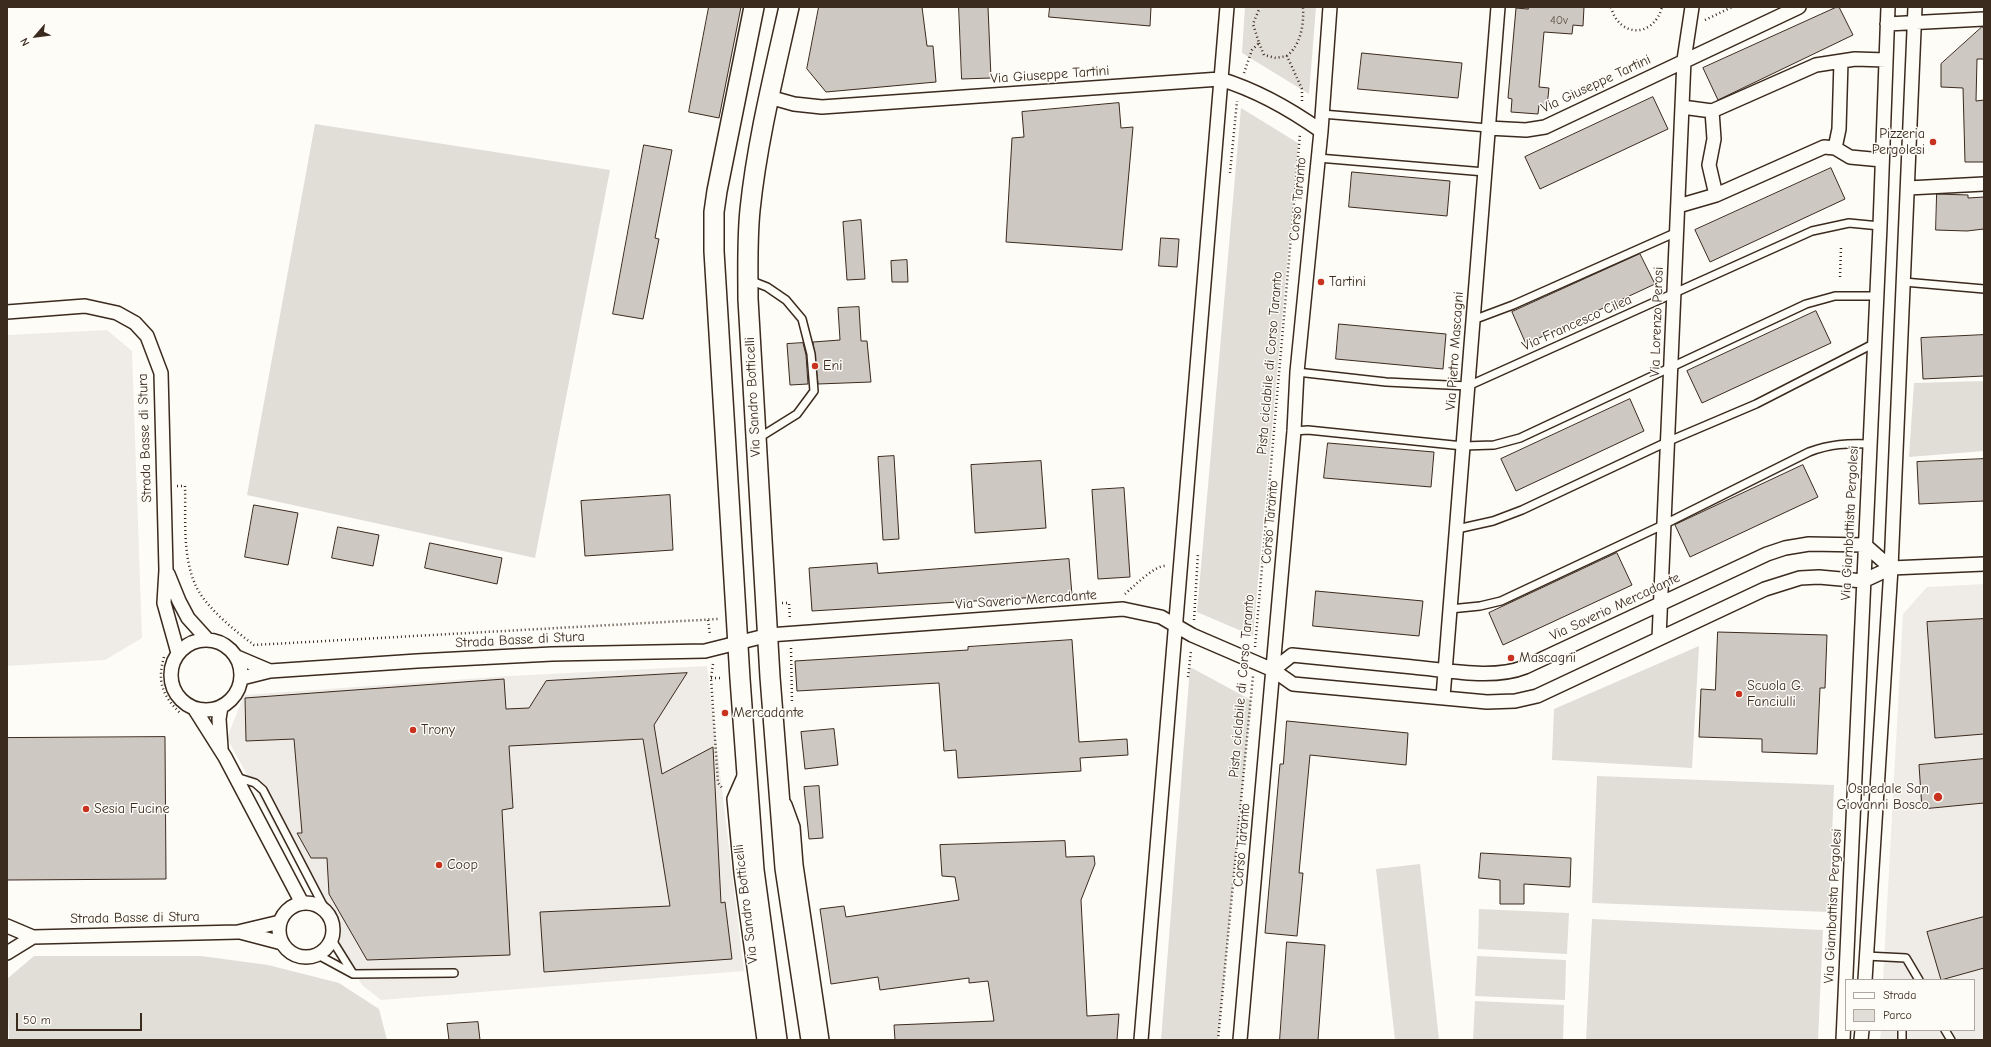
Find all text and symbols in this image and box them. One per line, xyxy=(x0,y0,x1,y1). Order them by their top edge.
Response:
house number: 40v xyxy=(1550,14,1568,28)
north arrow xyxy=(16,16,56,56)
text: N xyxy=(18,36,32,48)
street label: Via Giuseppe Tartini xyxy=(1538,51,1654,117)
street label: Via Giuseppe Tartini xyxy=(990,62,1110,88)
place label: Pizzeria Pergolesi xyxy=(1872,126,1925,158)
marker: Pizzeria Pergolesi xyxy=(1928,137,1938,147)
street label: Corso Taranto xyxy=(1286,156,1310,242)
street label: Via Lorenzo Perosi xyxy=(1647,266,1667,378)
street label: Pista ciclabile di Corso Taranto xyxy=(1254,271,1286,455)
place label: Tartini xyxy=(1329,274,1366,290)
marker: Tartini xyxy=(1316,277,1326,287)
street label: Via Pietro Mascagni xyxy=(1442,291,1468,411)
street label: Via Francesco Cilea xyxy=(1520,291,1634,355)
street label: Via Sandro Botticelli xyxy=(741,336,765,458)
place label: Eni xyxy=(823,358,842,374)
marker: Eni xyxy=(810,361,820,371)
street label: Strada Basse di Stura xyxy=(134,373,156,503)
street label: Via Giambattista Pergolesi xyxy=(1838,445,1862,601)
street label: Corso Taranto xyxy=(1258,479,1282,565)
street label: Via Saverio Mercadante xyxy=(1547,569,1683,645)
street label: Via Saverio Mercadante xyxy=(955,587,1097,613)
street label: Pista ciclabile di Corso Taranto xyxy=(1226,594,1258,778)
street label: Strada Basse di Stura xyxy=(455,628,585,652)
place label: Mascagni xyxy=(1519,650,1576,666)
marker: Mascagni xyxy=(1506,653,1516,663)
place label: Scuola G. Fanciulli xyxy=(1747,678,1803,710)
marker: Scuola G. Fanciulli xyxy=(1734,689,1744,699)
place label: Mercadante xyxy=(733,705,804,721)
marker: Mercadante xyxy=(720,708,730,718)
place label: Trony xyxy=(421,722,455,738)
marker: Trony xyxy=(408,725,418,735)
place label: Ospedale San Giovanni Bosco xyxy=(1836,781,1929,814)
marker: Ospedale San Giovanni Bosco xyxy=(1932,791,1944,803)
place label: Sesia Fucine xyxy=(94,801,170,817)
street label: Corso Taranto xyxy=(1230,802,1254,888)
marker: Sesia Fucine xyxy=(81,804,91,814)
street label: Via Giambattista Pergolesi xyxy=(1821,828,1845,984)
street label: Via Sandro Botticelli xyxy=(730,843,762,965)
place label: Coop xyxy=(447,857,478,873)
marker: Coop xyxy=(434,860,444,870)
street label: Strada Basse di Stura xyxy=(70,908,200,928)
legend xyxy=(1845,979,1975,1031)
text: Strada xyxy=(1883,988,1916,1002)
scale bar xyxy=(18,1005,144,1031)
text: Parco xyxy=(1883,1008,1912,1022)
text: 50 m xyxy=(23,1013,51,1027)

